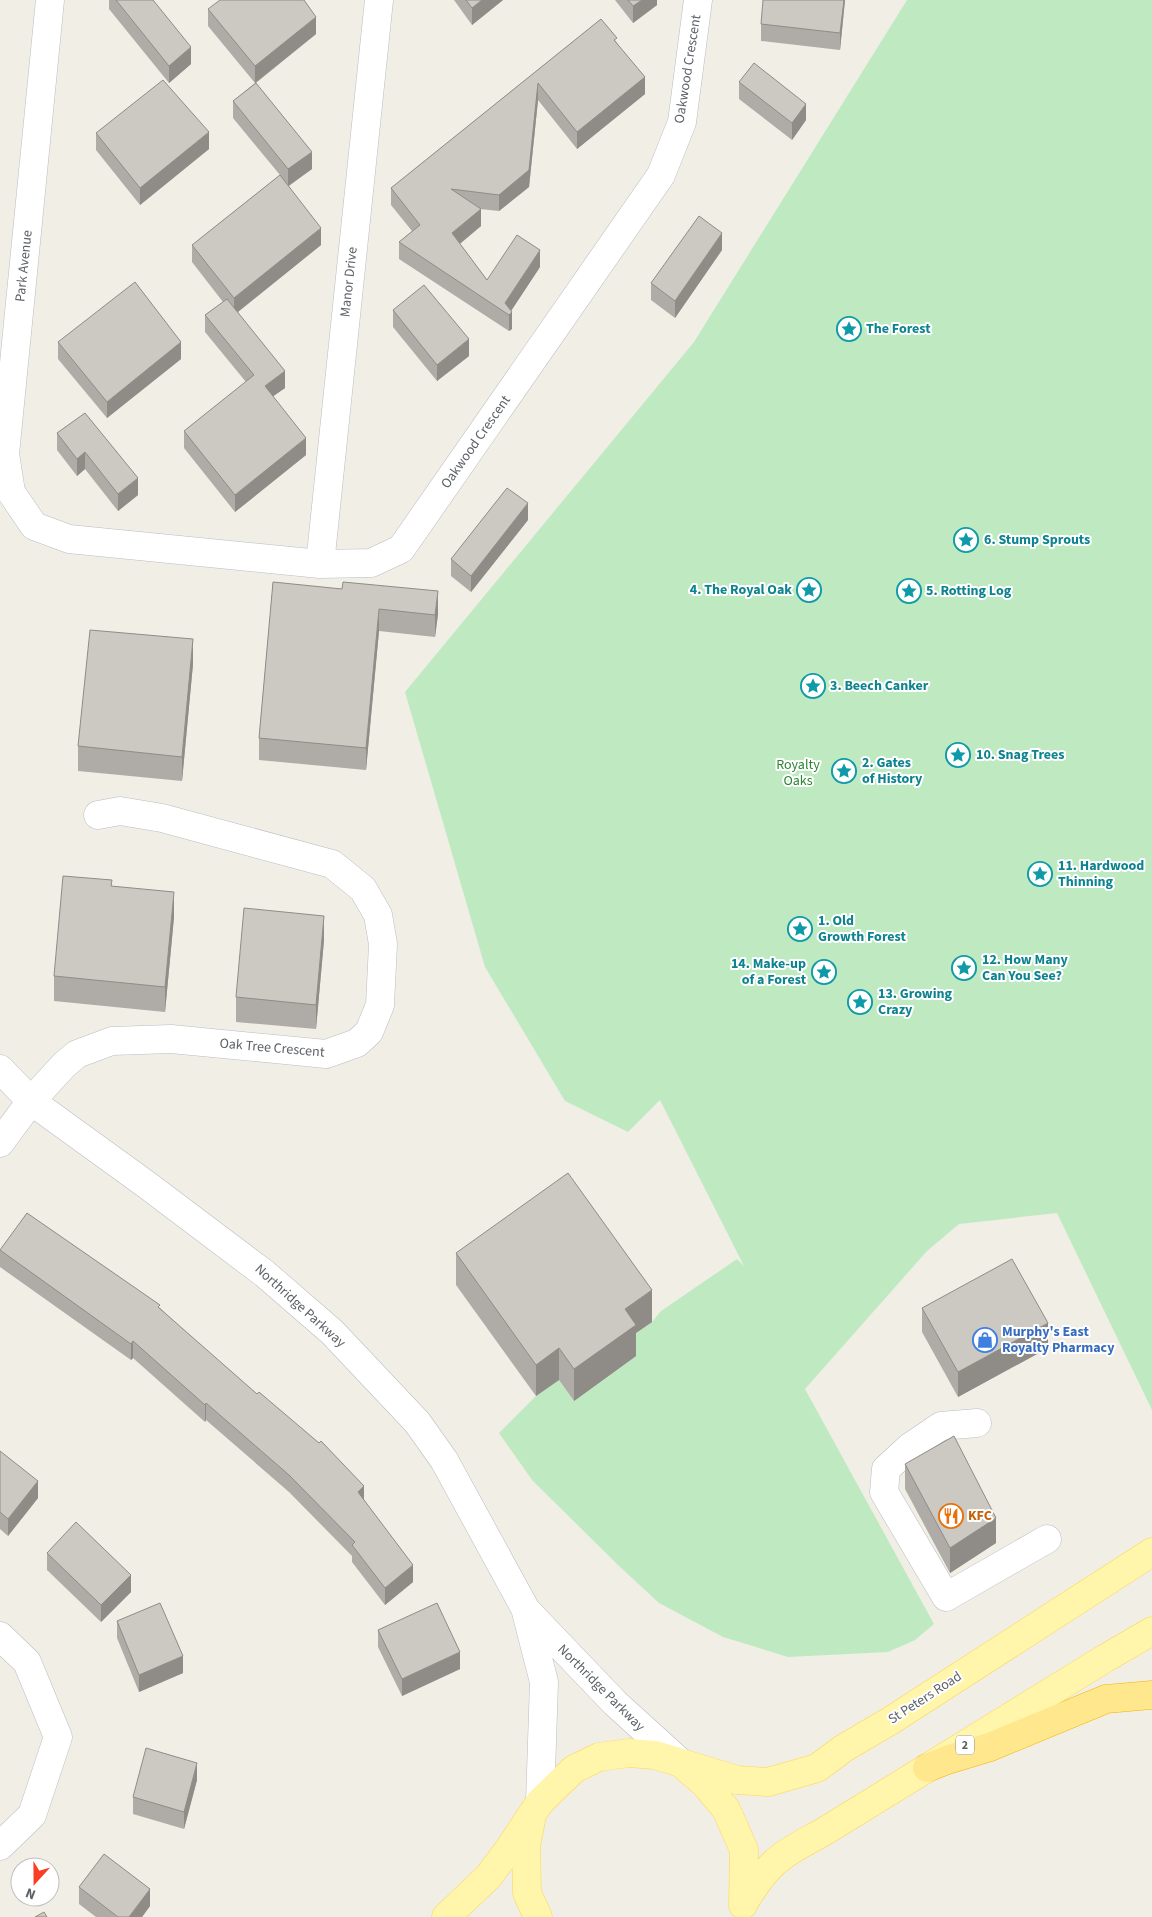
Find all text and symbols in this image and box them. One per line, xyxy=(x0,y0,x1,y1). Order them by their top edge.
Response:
street label: Oakwood Crescent xyxy=(670,13,707,125)
street label: Park Avenue xyxy=(10,229,38,303)
street label: Manor Drive xyxy=(335,246,363,318)
place icon: The Forest xyxy=(836,316,862,342)
place label: The Forest xyxy=(866,319,931,339)
street label: Oakwood Crescent xyxy=(436,391,516,493)
place icon: 6. Stump Sprouts xyxy=(953,527,979,553)
place label: 6. Stump Sprouts xyxy=(984,530,1090,550)
place icon: 4. The Royal Oak xyxy=(796,577,822,603)
place icon: 5. Rotting Log xyxy=(896,578,922,604)
place label: 4. The Royal Oak xyxy=(690,580,792,600)
place label: 5. Rotting Log xyxy=(926,581,1012,601)
place icon: 3. Beech Canker xyxy=(800,673,826,699)
place label: 3. Beech Canker xyxy=(830,676,929,696)
place icon: 10. Snag Trees xyxy=(945,742,971,768)
place label: 10. Snag Trees xyxy=(976,745,1065,765)
place label: 2. Gates of History xyxy=(862,753,923,789)
park label: Royalty Oaks xyxy=(776,755,820,791)
place icon: 2. Gates of History xyxy=(831,758,857,784)
place label: 11. Hardwood Thinning xyxy=(1058,856,1144,892)
place icon: 11. Hardwood Thinning xyxy=(1027,861,1053,887)
place label: 1. Old Growth Forest xyxy=(818,911,906,947)
place icon: 1. Old Growth Forest xyxy=(787,916,813,942)
place label: 12. How Many Can You See? xyxy=(982,950,1069,986)
place label: 14. Make-up of a Forest xyxy=(731,954,807,990)
place icon: 12. How Many Can You See? xyxy=(951,955,977,981)
place icon: 14. Make-up of a Forest xyxy=(811,959,837,985)
place label: 13. Growing Crazy xyxy=(878,984,953,1020)
place icon: 13. Growing Crazy xyxy=(847,989,873,1015)
street label: Oak Tree Crescent xyxy=(219,1033,326,1063)
street label: Northridge Parkway xyxy=(250,1260,350,1353)
place label: Murphy's East Royalty Pharmacy xyxy=(1002,1322,1115,1358)
shop icon: Murphy's East Royalty Pharmacy xyxy=(972,1327,998,1353)
restaurant icon: KFC xyxy=(938,1503,964,1529)
place label: KFC xyxy=(968,1506,992,1526)
street label: Northridge Parkway xyxy=(553,1640,649,1736)
street label: St Peters Road xyxy=(884,1667,966,1729)
road number: 2 xyxy=(956,1736,974,1754)
north arrow xyxy=(10,1857,60,1907)
text: N xyxy=(23,1882,39,1904)

